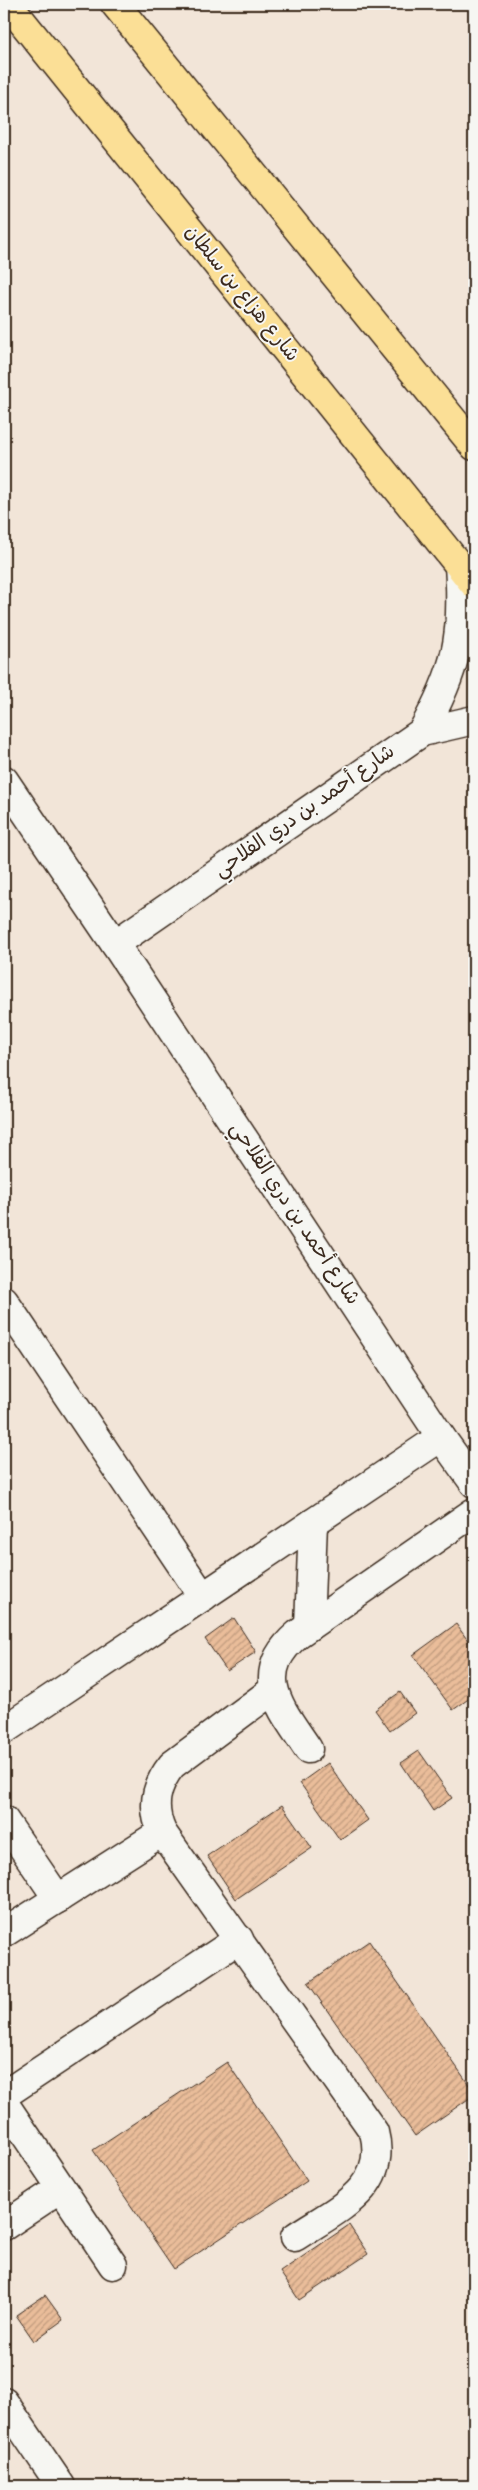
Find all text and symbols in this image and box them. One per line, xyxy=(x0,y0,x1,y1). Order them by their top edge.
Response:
street label: شارع هزاع بن سلطان xyxy=(177,219,305,369)
street label: شارع أحمد بن دري الفلاحي xyxy=(209,738,402,886)
street label: شارع أحمد بن دري الفلاحي xyxy=(221,1117,366,1312)

